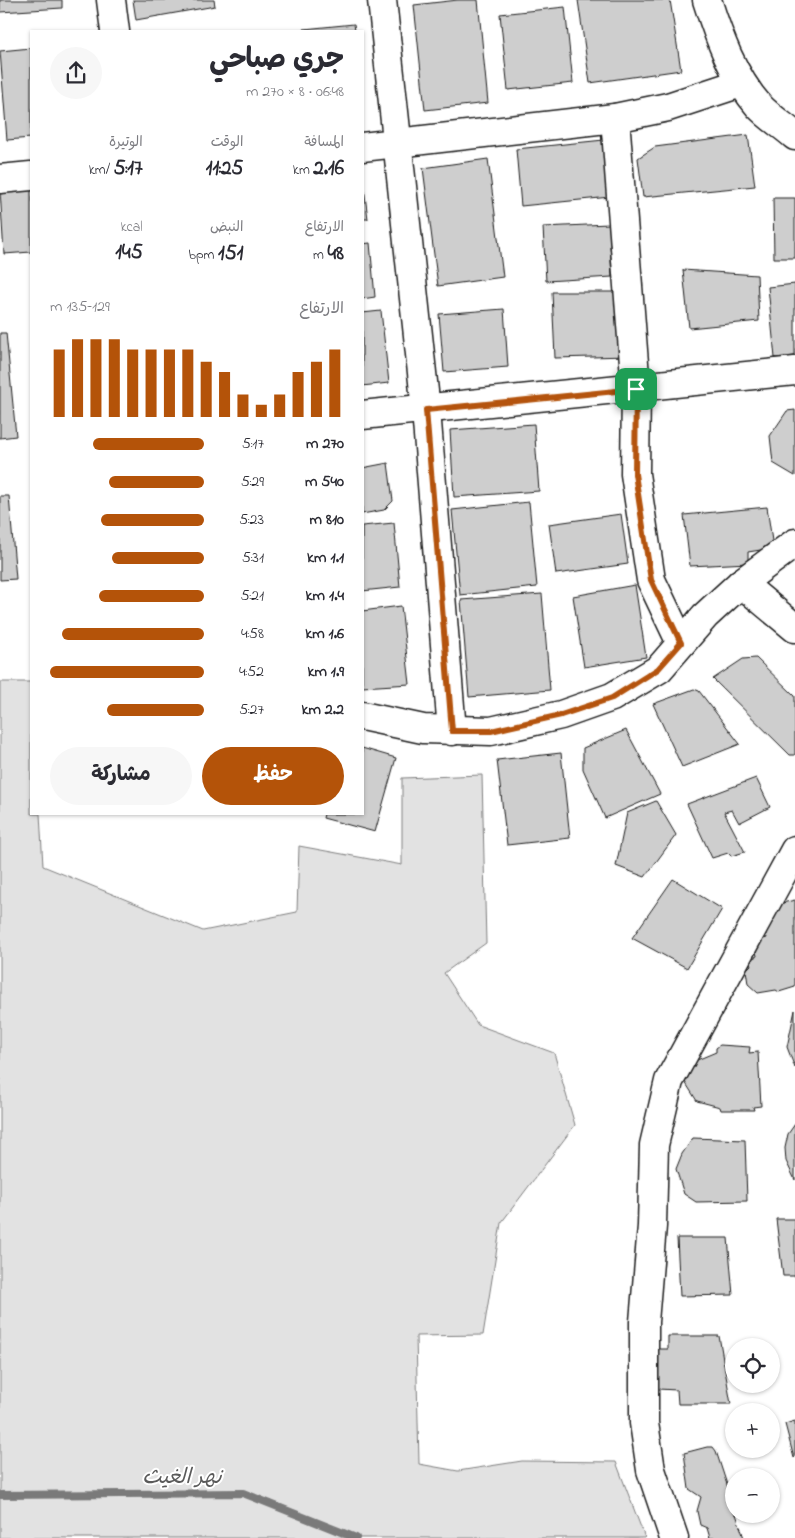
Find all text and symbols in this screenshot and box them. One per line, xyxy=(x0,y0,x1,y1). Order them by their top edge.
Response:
text: جري صباحي xyxy=(209,40,344,81)
button: share xyxy=(50,47,102,99)
text: 06:48 · 8 × 270 m xyxy=(246,80,344,104)
text: الوتيرة xyxy=(109,132,143,153)
text: الوقت xyxy=(211,132,243,153)
text: المسافة xyxy=(304,132,344,153)
text: 5:17 xyxy=(114,154,143,184)
text: 11:25 xyxy=(206,154,243,184)
text: 2.16 xyxy=(313,154,344,184)
text: /km xyxy=(89,160,114,181)
text: km xyxy=(293,160,313,181)
text: kcal xyxy=(120,217,143,238)
text: النبض xyxy=(210,217,243,238)
text: الارتفاع xyxy=(305,217,344,238)
text: 145 xyxy=(115,238,143,268)
text: 151 xyxy=(218,239,243,269)
text: 48 xyxy=(327,239,344,269)
text: bpm xyxy=(189,245,218,266)
text: m xyxy=(313,245,327,266)
text: 129–135 m xyxy=(50,295,110,319)
text: الارتفاع xyxy=(299,297,344,321)
pin xyxy=(615,368,657,410)
icon: arrive xyxy=(622,375,650,403)
text: 5:17 xyxy=(242,432,264,456)
text: 270 m xyxy=(306,432,344,456)
text: 5:29 xyxy=(241,470,264,494)
text: 540 m xyxy=(305,470,344,494)
text: 5:23 xyxy=(239,508,264,532)
text: 810 m xyxy=(310,508,344,532)
text: 5:31 xyxy=(242,546,264,570)
text: 1.1 km xyxy=(307,546,344,570)
text: 5:21 xyxy=(240,584,264,608)
text: 1.4 km xyxy=(306,584,344,608)
text: 4:58 xyxy=(241,622,264,646)
text: 1.6 km xyxy=(305,622,344,646)
text: 4:52 xyxy=(239,660,264,684)
text: 1.9 km xyxy=(307,660,344,684)
text: 5:27 xyxy=(239,698,264,722)
text: 2.2 km xyxy=(301,698,344,722)
button: مشاركة xyxy=(50,747,192,805)
button: حفظ xyxy=(202,747,344,805)
map controls xyxy=(725,1338,780,1523)
button: locate xyxy=(725,1338,780,1393)
button: + xyxy=(725,1403,780,1458)
water label: نهر الغيث xyxy=(142,1463,224,1493)
button: − xyxy=(725,1468,780,1523)

